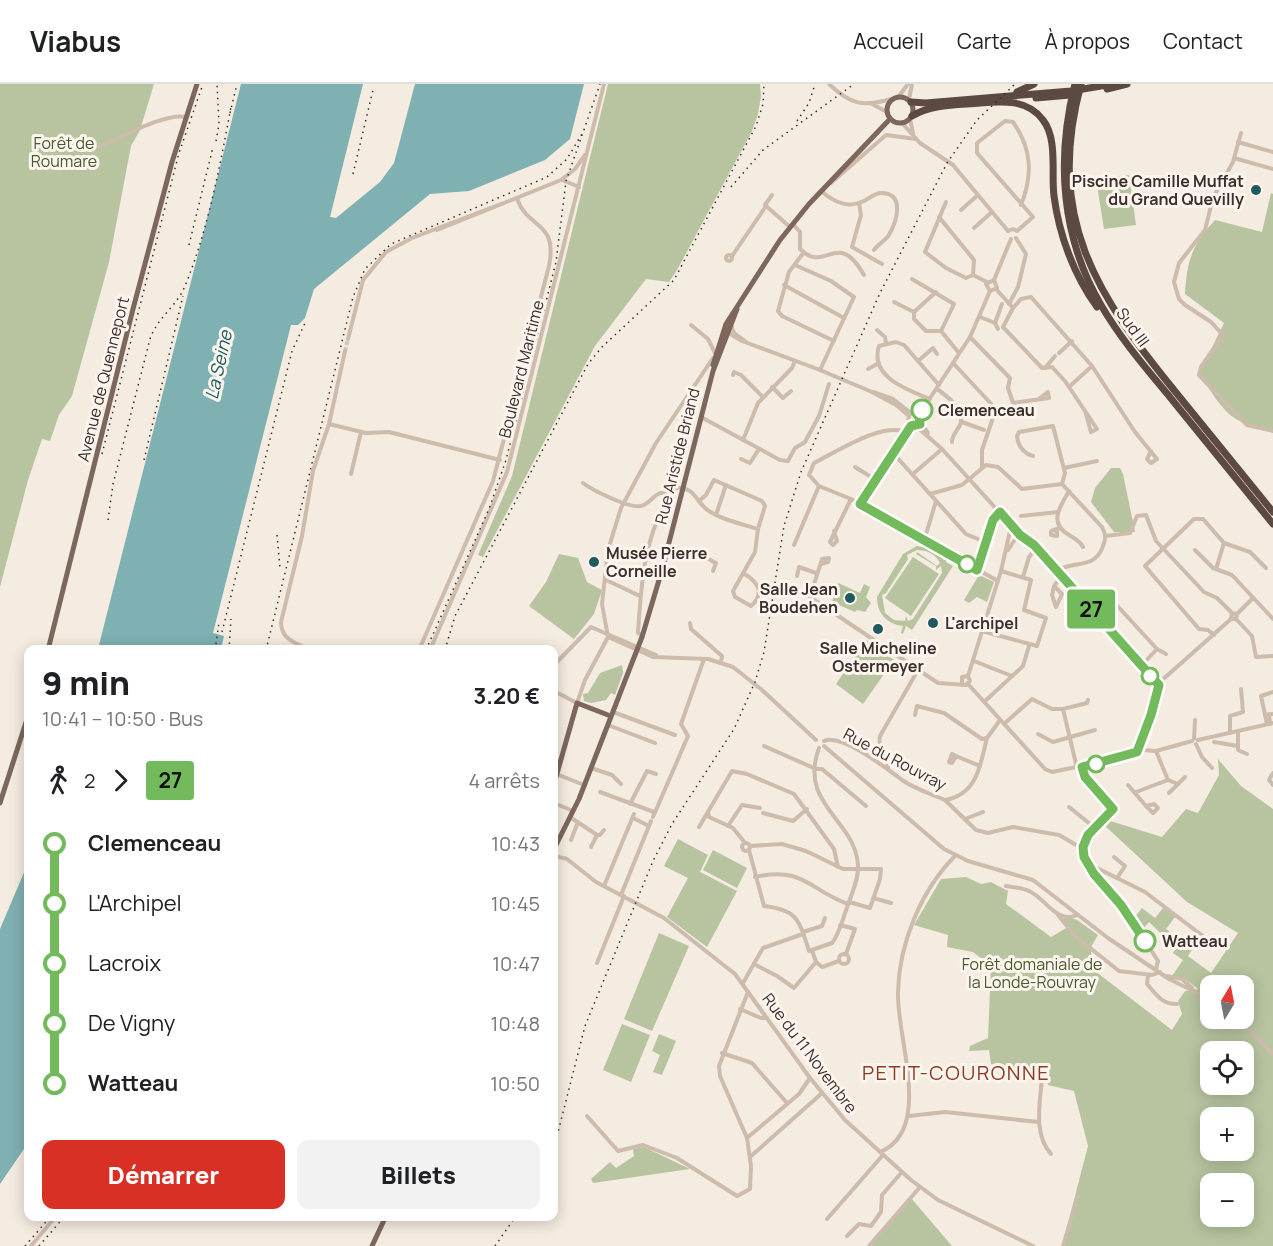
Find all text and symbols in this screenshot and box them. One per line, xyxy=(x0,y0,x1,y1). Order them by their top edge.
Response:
text: Viabus xyxy=(30,22,121,60)
text: Accueil xyxy=(853,27,924,55)
text: Carte xyxy=(957,27,1011,55)
text: À propos xyxy=(1044,27,1130,55)
text: Contact xyxy=(1163,27,1243,55)
park label: Forêt de Roumare xyxy=(31,132,97,172)
place label: Piscine Camille Muffat du Grand Quevilly xyxy=(1072,170,1244,210)
marker: Piscine Camille Muffat du Grand Quevilly xyxy=(1249,183,1263,197)
street label: Avenue de Quenneport xyxy=(72,294,134,464)
street label: Boulevard Maritime xyxy=(493,298,549,440)
street label: Sud III xyxy=(1111,303,1155,351)
water label: La Seine xyxy=(199,327,237,401)
street label: Rue Aristide Briand xyxy=(649,386,705,526)
marker: Clemenceau xyxy=(911,399,933,421)
place label: Clemenceau xyxy=(938,399,1035,421)
place label: Musée Pierre Corneille xyxy=(606,542,708,582)
marker: Musée Pierre Corneille xyxy=(587,555,601,569)
unlabelled marker xyxy=(958,555,976,573)
place label: Salle Jean Boudehen xyxy=(759,578,838,618)
line badge: 27 xyxy=(1064,590,1118,628)
marker: Salle Jean Boudehen xyxy=(843,591,857,605)
text: 27 xyxy=(1079,595,1103,623)
place label: L'archipel xyxy=(945,612,1018,634)
marker: L'archipel xyxy=(926,616,940,630)
marker: Salle Micheline Ostermeyer xyxy=(871,622,885,636)
place label: Salle Micheline Ostermeyer xyxy=(819,637,937,677)
text: 9 min xyxy=(42,660,130,705)
unlabelled marker xyxy=(1141,667,1159,685)
text: 3.20 € xyxy=(474,681,540,711)
text: 10:41 – 10:50 · Bus xyxy=(42,705,203,732)
street label: Rue du Rouvray xyxy=(840,723,951,796)
unlabelled marker xyxy=(1087,755,1105,773)
icon: walk xyxy=(42,764,75,797)
icon: forward xyxy=(104,764,137,797)
text: 27 xyxy=(158,766,182,794)
text: 2 xyxy=(84,767,95,794)
text: 4 arrêts xyxy=(468,767,540,794)
text: Clemenceau xyxy=(88,828,221,858)
text: 10:43 xyxy=(491,830,540,857)
text: L'Archipel xyxy=(88,888,182,918)
text: 10:45 xyxy=(491,890,540,917)
marker: Watteau xyxy=(1134,930,1156,952)
place label: Watteau xyxy=(1162,930,1228,952)
text: Lacroix xyxy=(88,948,161,978)
text: 10:47 xyxy=(492,950,540,977)
park label: Forêt domaniale de la Londe-Rouvray xyxy=(962,953,1102,993)
north arrow xyxy=(1200,975,1254,1029)
map controls xyxy=(1200,975,1254,1227)
street label: Rue du 11 Novembre xyxy=(758,988,862,1118)
text: De Vigny xyxy=(88,1008,175,1038)
text: 10:48 xyxy=(491,1010,540,1037)
button: locate xyxy=(1200,1041,1254,1095)
district label: PETIT-COURONNE xyxy=(862,1059,1050,1086)
text: Watteau xyxy=(88,1068,178,1098)
text: 10:50 xyxy=(490,1070,540,1097)
button: + xyxy=(1200,1107,1254,1161)
button: Démarrer xyxy=(42,1140,285,1209)
button: Billets xyxy=(297,1140,540,1209)
button: − xyxy=(1200,1173,1254,1227)

